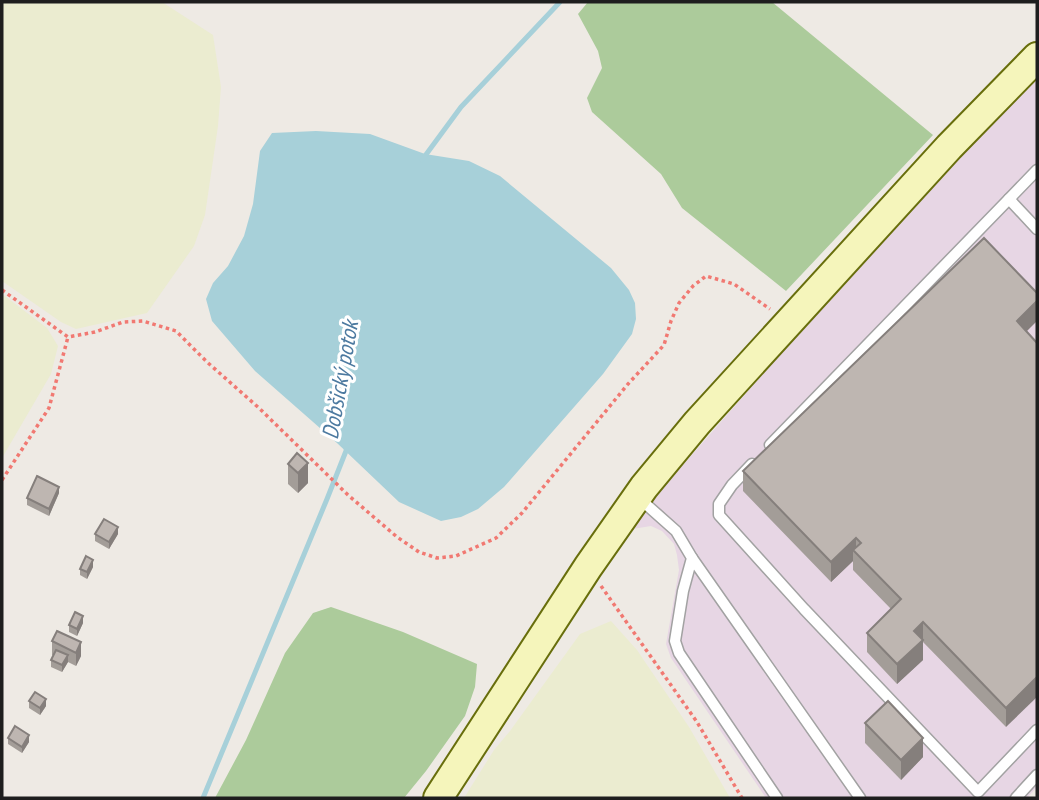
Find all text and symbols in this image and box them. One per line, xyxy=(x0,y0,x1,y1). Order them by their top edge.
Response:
water label: Dobšický potok xyxy=(315,315,365,441)

